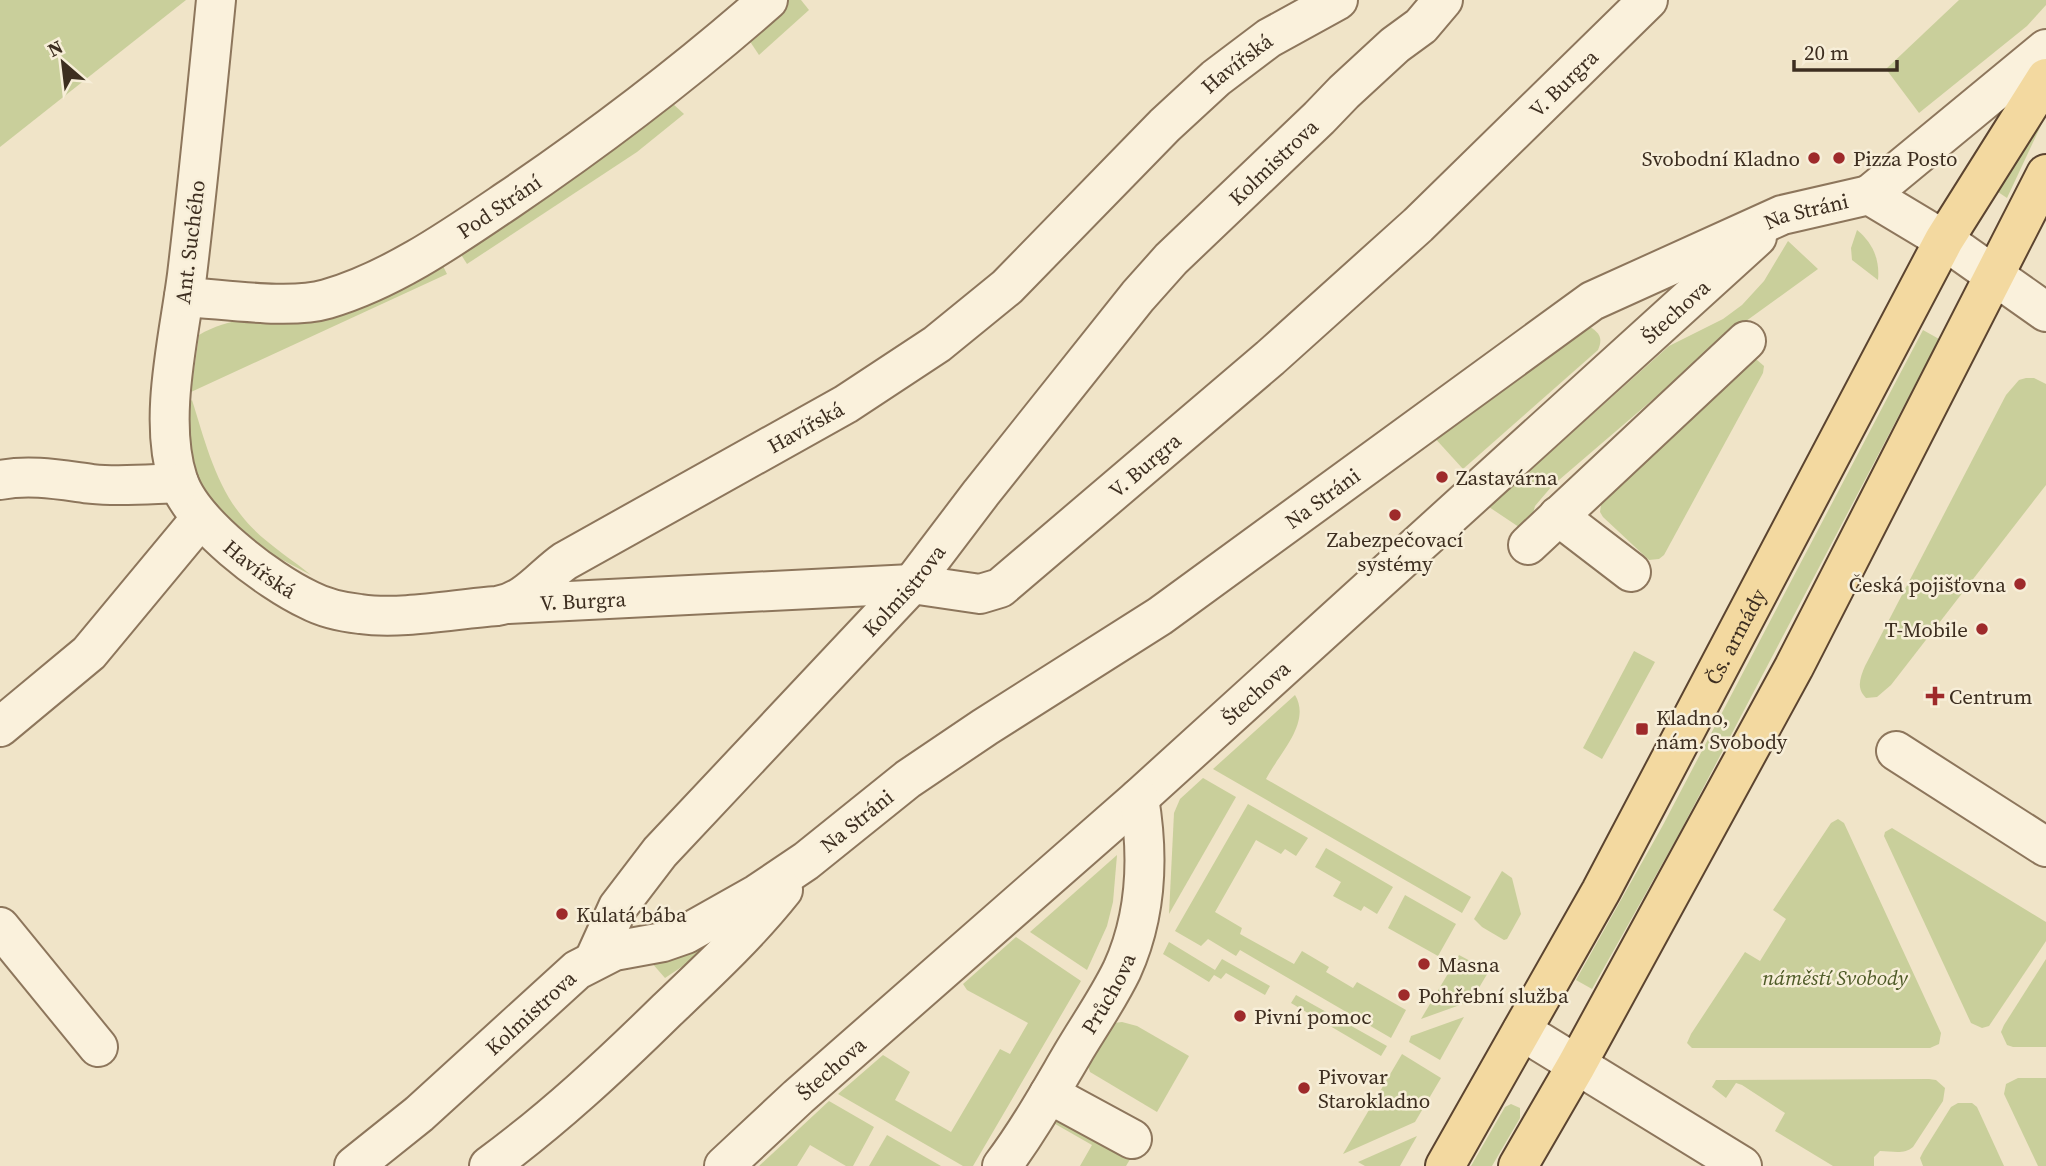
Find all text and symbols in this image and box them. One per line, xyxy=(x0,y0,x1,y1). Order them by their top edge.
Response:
street label: Havířská xyxy=(1194,26,1278,100)
north arrow xyxy=(28,28,98,98)
scale bar xyxy=(1794,28,1897,72)
text: N xyxy=(43,33,67,63)
text: 20 m xyxy=(1804,38,1849,67)
street label: V. Burgra xyxy=(1522,42,1605,123)
street label: Kolmistrova xyxy=(1222,112,1324,211)
place label: Svobodní Kladno xyxy=(1642,144,1800,173)
place label: Pizza Posto xyxy=(1853,144,1958,173)
marker: Svobodní Kladno xyxy=(1806,150,1822,166)
marker: Pizza Posto xyxy=(1831,150,1847,166)
street label: Pod Strání xyxy=(451,167,547,245)
street label: Ant. Suchého xyxy=(168,178,212,306)
street label: Na Stráni xyxy=(1759,186,1851,236)
street label: Štechova xyxy=(1635,272,1716,350)
street label: Havířská xyxy=(762,394,849,460)
street label: V. Burgra xyxy=(1102,426,1187,504)
street label: Na Stráni xyxy=(1279,461,1366,535)
place label: Zastavárna xyxy=(1456,463,1558,492)
marker: Zastavárna xyxy=(1434,469,1450,485)
marker: Zabezpečovací systémy xyxy=(1387,507,1403,523)
place label: Zabezpečovací systémy xyxy=(1327,525,1463,578)
street label: Havířská xyxy=(218,532,302,605)
street label: Kolmistrova xyxy=(856,538,952,643)
place label: Česká pojišťovna xyxy=(1849,570,2006,599)
marker: Česká pojišťovna xyxy=(2012,576,2028,592)
street label: Čs. armády xyxy=(1698,583,1773,689)
street label: V. Burgra xyxy=(539,584,627,617)
place label: T-Mobile xyxy=(1885,615,1968,644)
marker: T-Mobile xyxy=(1974,621,1990,637)
street label: Štechova xyxy=(1215,653,1296,731)
place label: Centrum xyxy=(1949,682,2033,711)
marker: Centrum xyxy=(1927,688,1943,704)
place label: Kladno, nám. Svobody xyxy=(1656,703,1788,756)
marker: Kladno, nám. Svobody xyxy=(1634,721,1650,737)
street label: Na Stráni xyxy=(814,782,899,859)
place label: Kulatá bába xyxy=(576,900,687,929)
marker: Kulatá bába xyxy=(554,906,570,922)
street label: Průchova xyxy=(1074,948,1142,1039)
place label: Masna xyxy=(1438,950,1500,979)
marker: Masna xyxy=(1416,956,1432,972)
street label: Kolmistrova xyxy=(479,963,582,1061)
park label: náměstí Svobody xyxy=(1762,963,1909,992)
place label: Pohřební služba xyxy=(1418,981,1569,1010)
marker: Pohřební služba xyxy=(1396,987,1412,1003)
place label: Pivní pomoc xyxy=(1254,1002,1371,1031)
marker: Pivní pomoc xyxy=(1232,1008,1248,1024)
street label: Štechova xyxy=(790,1030,872,1106)
place label: Pivovar Starokladno xyxy=(1318,1062,1430,1115)
marker: Pivovar Starokladno xyxy=(1296,1080,1312,1096)

